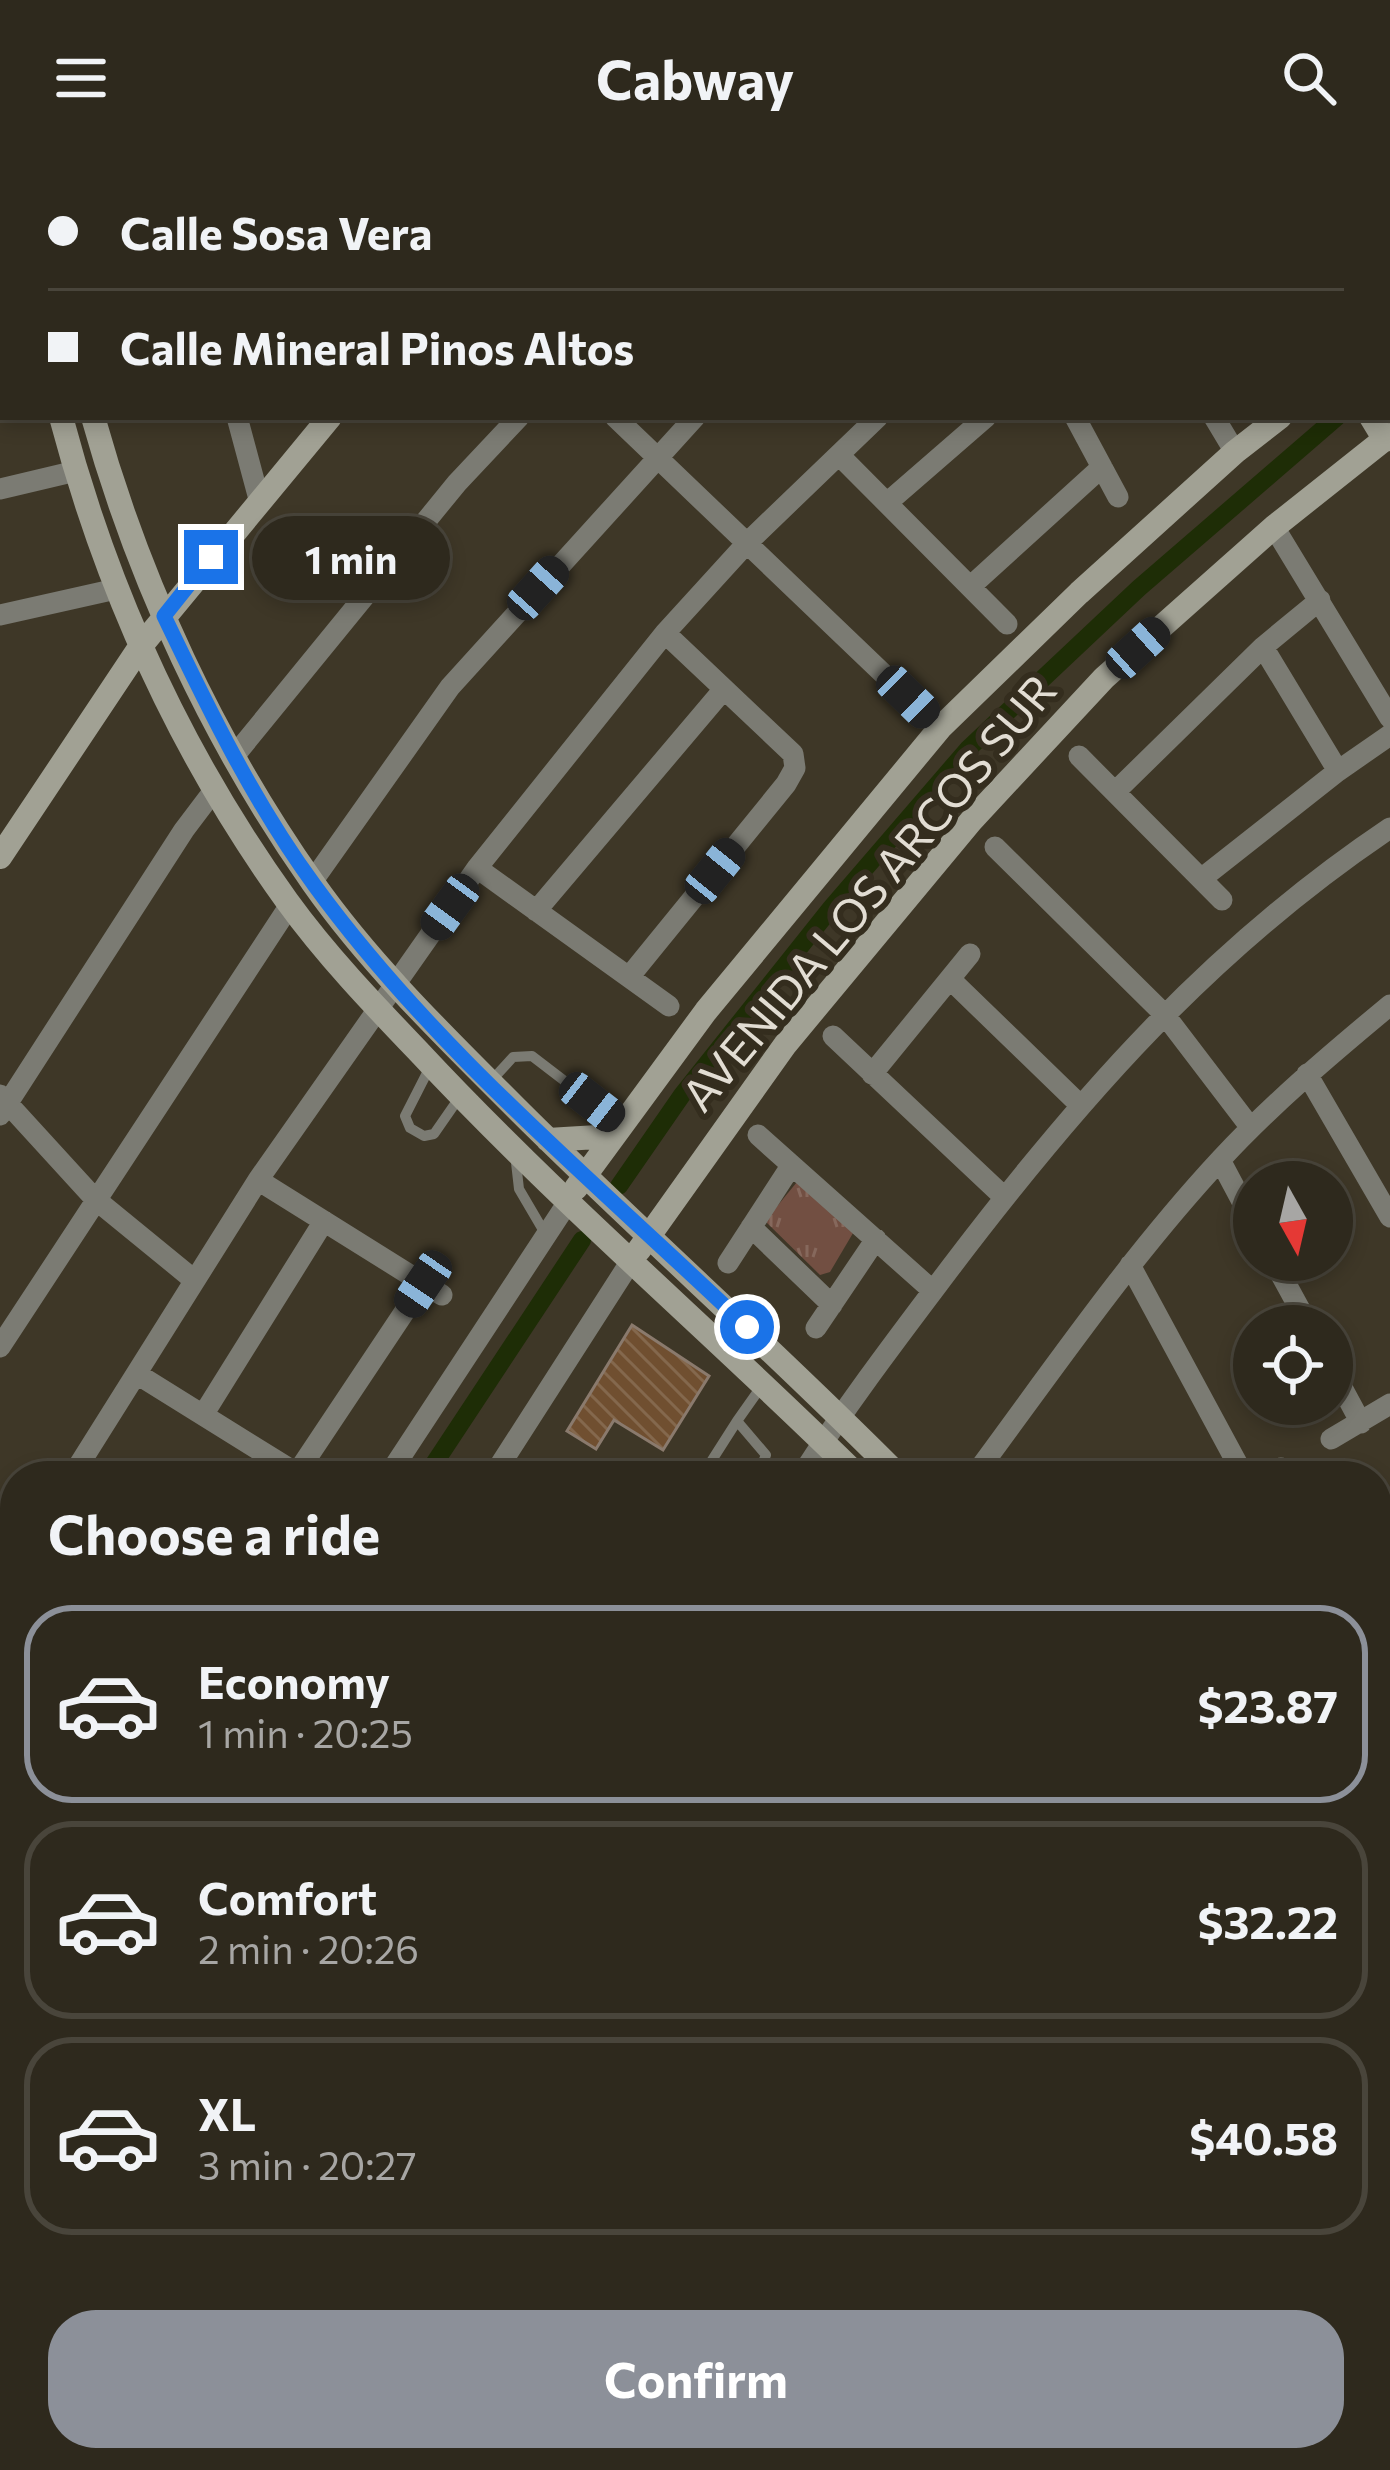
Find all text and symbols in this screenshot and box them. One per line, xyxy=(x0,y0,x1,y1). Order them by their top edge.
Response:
icon: menu xyxy=(48,45,114,111)
text: Cabway xyxy=(596,45,794,111)
icon: search xyxy=(1276,45,1342,111)
text: Calle Sosa Vera xyxy=(120,204,432,259)
text: Calle Mineral Pinos Altos xyxy=(120,319,634,374)
callout: 1 min xyxy=(253,515,451,599)
route end xyxy=(184,530,238,584)
text: 1 min xyxy=(305,534,397,582)
car xyxy=(501,549,575,627)
car xyxy=(1099,611,1177,685)
car xyxy=(870,659,946,735)
street label: AVENIDA LOS ARCOS SUR xyxy=(668,662,1066,1121)
car xyxy=(678,832,752,910)
car xyxy=(414,867,486,947)
car xyxy=(553,1066,631,1138)
north arrow xyxy=(1233,1161,1353,1281)
map controls xyxy=(1233,1161,1353,1425)
car xyxy=(388,1244,458,1324)
route start xyxy=(720,1300,774,1354)
button: locate xyxy=(1233,1305,1353,1425)
text: Choose a ride xyxy=(48,1500,380,1566)
icon: car xyxy=(54,1650,162,1758)
text: Economy xyxy=(198,1653,390,1708)
text: $23.87 xyxy=(1198,1677,1338,1732)
text: 1 min · 20:25 xyxy=(198,1708,413,1756)
icon: car xyxy=(54,1866,162,1974)
text: Comfort xyxy=(198,1869,377,1924)
text: $32.22 xyxy=(1197,1893,1338,1948)
text: 2 min · 20:26 xyxy=(198,1924,419,1972)
icon: car xyxy=(54,2082,162,2190)
text: XL xyxy=(198,2085,256,2140)
text: $40.58 xyxy=(1189,2109,1338,2164)
text: 3 min · 20:27 xyxy=(198,2140,417,2188)
button: Confirm xyxy=(48,2310,1344,2448)

